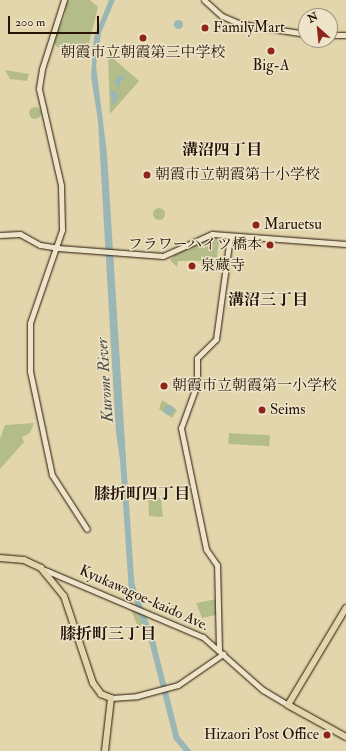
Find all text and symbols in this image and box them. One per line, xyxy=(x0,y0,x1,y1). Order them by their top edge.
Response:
scale bar xyxy=(10,8,101,34)
north arrow xyxy=(298,8,338,48)
text: N xyxy=(305,10,320,26)
text: 200 m xyxy=(15,15,45,30)
place label: FamilyMart xyxy=(213,19,285,37)
marker: FamilyMart xyxy=(200,23,210,33)
marker: 朝霞市立朝霞第三中学校 xyxy=(138,33,148,43)
place label: 朝霞市立朝霞第三中学校 xyxy=(61,44,225,62)
marker: Big-A xyxy=(266,46,276,56)
place label: Big-A xyxy=(252,57,290,75)
district label: 溝沼四丁目 xyxy=(182,140,262,160)
place label: 朝霞市立朝霞第十小学校 xyxy=(155,166,320,184)
marker: 朝霞市立朝霞第十小学校 xyxy=(142,170,152,180)
place label: Maruetsu xyxy=(264,216,322,234)
marker: Maruetsu xyxy=(251,220,261,230)
place label: フラワーハイツ橋本 xyxy=(127,236,262,254)
marker: フラワーハイツ橋本 xyxy=(265,240,275,250)
place label: 泉蔵寺 xyxy=(200,257,245,275)
marker: 泉蔵寺 xyxy=(187,261,197,271)
district label: 溝沼三丁目 xyxy=(228,290,308,310)
water label: Kurome River xyxy=(92,337,118,423)
place label: 朝霞市立朝霞第一小学校 xyxy=(172,377,337,395)
marker: 朝霞市立朝霞第一小学校 xyxy=(159,381,169,391)
place label: Seims xyxy=(270,401,305,419)
marker: Seims xyxy=(257,405,267,415)
district label: 膝折町四丁目 xyxy=(94,484,190,504)
street label: Kyukawagoe-kaido Ave. xyxy=(77,561,211,635)
district label: 膝折町三丁目 xyxy=(60,624,156,644)
place label: Hizaori Post Office xyxy=(204,726,319,744)
marker: Hizaori Post Office xyxy=(322,730,332,740)

